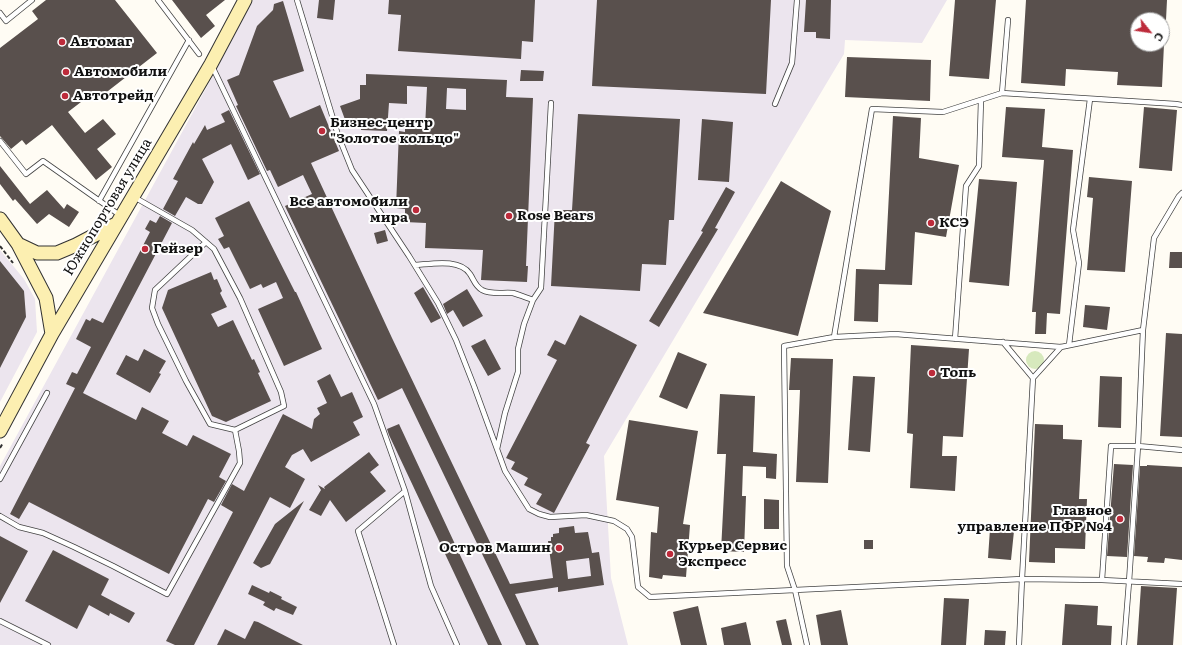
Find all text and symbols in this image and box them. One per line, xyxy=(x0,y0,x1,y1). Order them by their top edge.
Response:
north arrow xyxy=(1130,12,1170,52)
text: С xyxy=(1151,30,1168,45)
place label: Автомаг xyxy=(70,34,132,50)
marker: Автомаг xyxy=(57,37,67,47)
place label: Автомобили xyxy=(74,64,167,80)
marker: Автомобили xyxy=(61,67,71,77)
place label: Автотрейд xyxy=(73,88,154,104)
marker: Автотрейд xyxy=(60,91,70,101)
place label: Бизнес-центр "Золотое кольцо" xyxy=(330,115,459,148)
marker: Бизнес-центр "Золотое кольцо" xyxy=(317,126,327,136)
street label: Южнопортовая улица xyxy=(60,135,156,279)
place label: Все автомобили мира xyxy=(289,194,408,226)
marker: Все автомобили мира xyxy=(411,205,421,215)
place label: Rose Bears xyxy=(517,208,594,224)
marker: Rose Bears xyxy=(504,211,514,221)
place label: КСЭ xyxy=(939,215,969,231)
marker: КСЭ xyxy=(926,218,936,228)
place label: Гейзер xyxy=(153,241,203,257)
marker: Гейзер xyxy=(140,244,150,254)
place label: Топь xyxy=(940,365,976,381)
marker: Топь xyxy=(927,368,937,378)
place label: Главное управление ПФР №4 xyxy=(958,503,1112,536)
marker: Главное управление ПФР №4 xyxy=(1115,514,1125,524)
place label: Курьер Сервис Экспресс xyxy=(678,538,787,570)
place label: Остров Машин xyxy=(439,540,551,556)
marker: Остров Машин xyxy=(554,543,564,553)
marker: Курьер Сервис Экспресс xyxy=(665,549,675,559)

